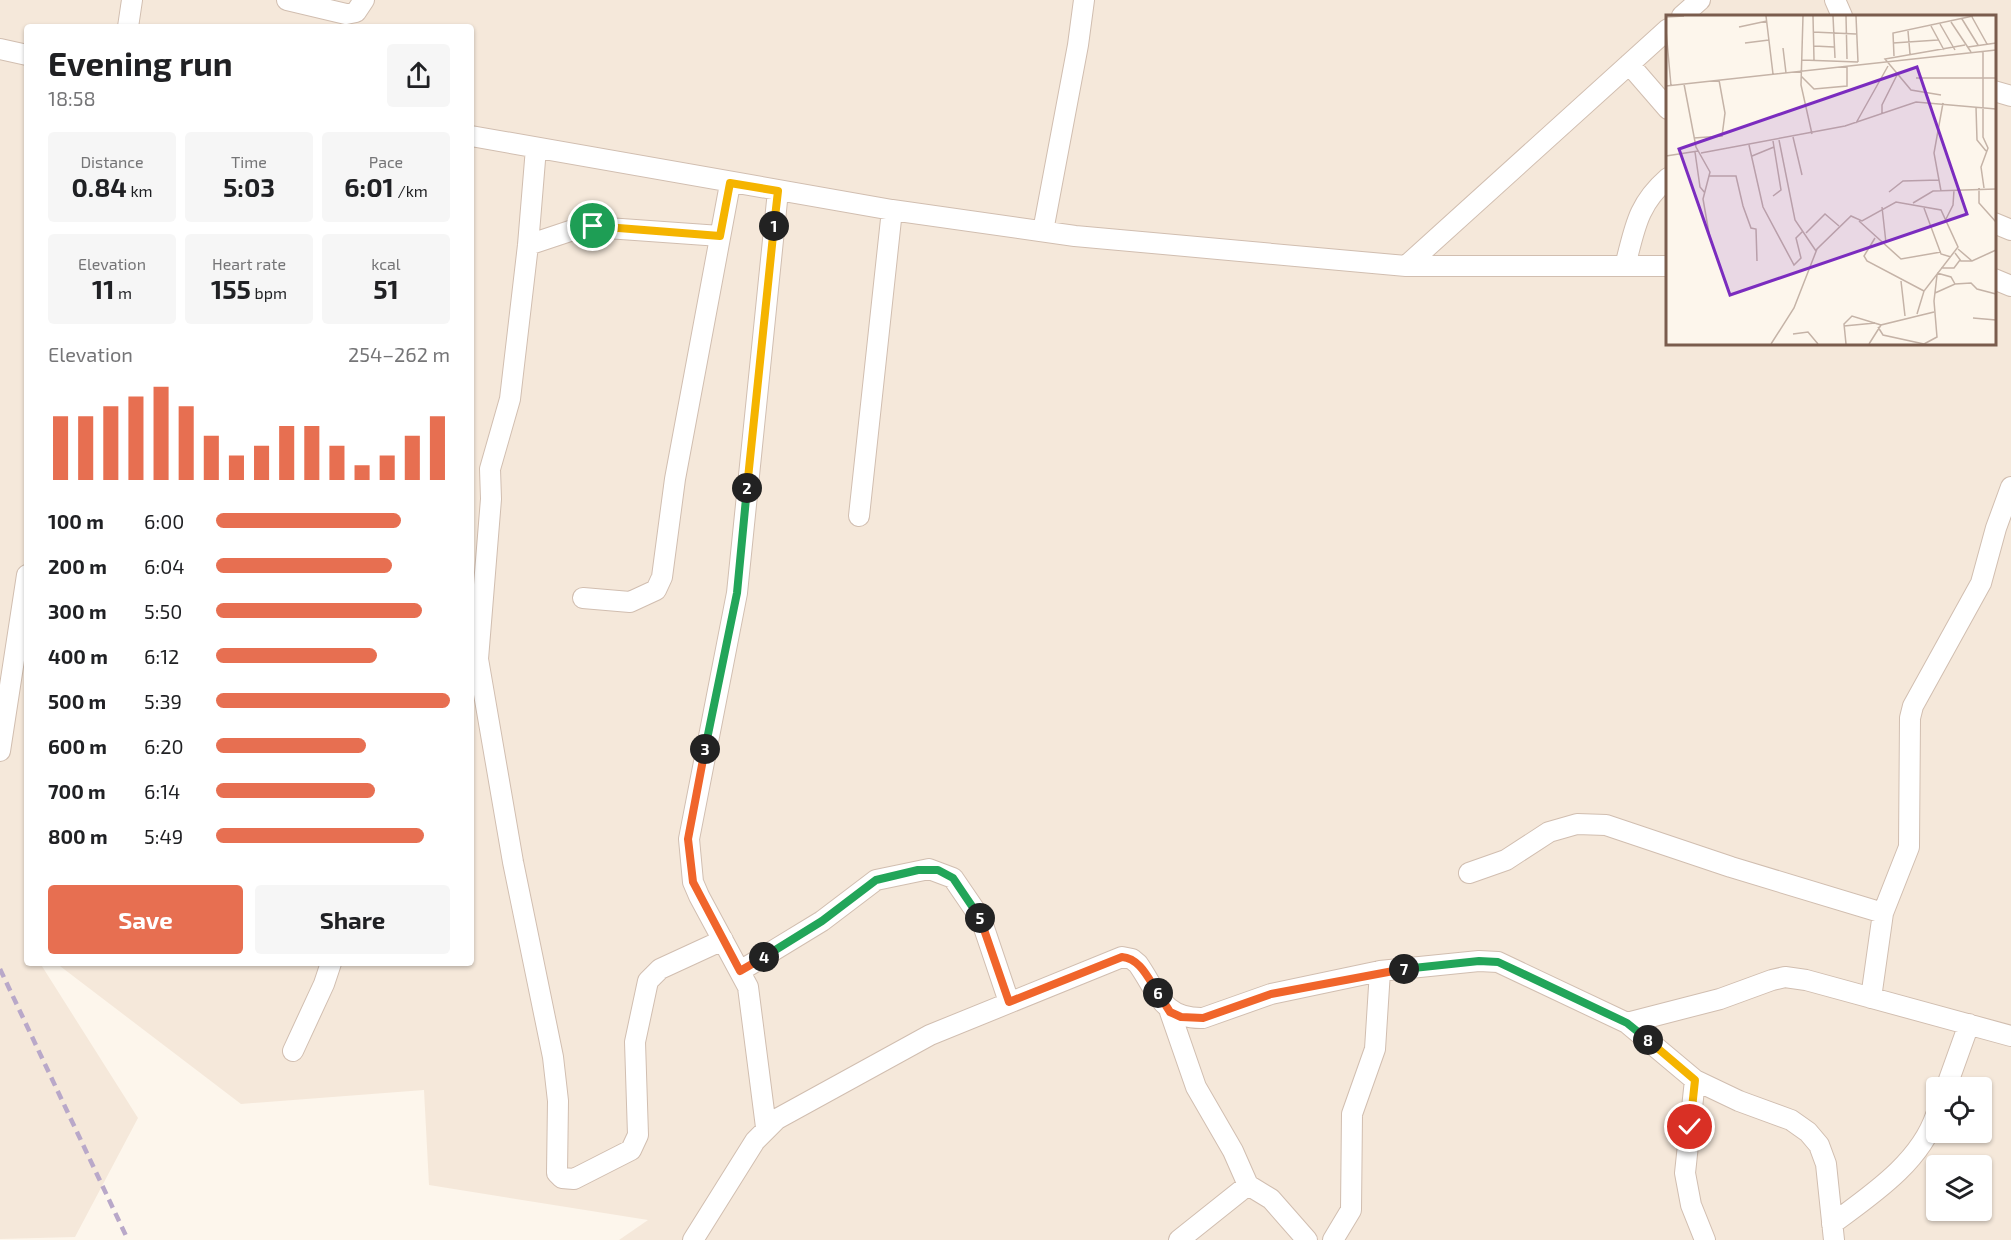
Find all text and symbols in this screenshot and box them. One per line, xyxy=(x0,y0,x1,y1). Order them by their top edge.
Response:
inset map xyxy=(1666,15,1996,345)
text: Evening run xyxy=(48,43,233,83)
button: share xyxy=(387,44,450,107)
text: 18:58 xyxy=(48,86,96,110)
text: Distance xyxy=(80,152,144,171)
text: Time xyxy=(231,152,267,171)
text: Pace xyxy=(369,152,403,171)
text: 0.84 xyxy=(71,171,127,202)
text: 5:03 xyxy=(223,171,275,202)
text: 6:01 xyxy=(344,171,394,202)
text: km xyxy=(127,181,153,200)
text: /km xyxy=(394,181,428,200)
pin xyxy=(567,200,618,251)
icon: arrive xyxy=(576,209,609,242)
pin: 1 xyxy=(759,211,789,241)
text: 1 xyxy=(771,216,777,235)
text: Elevation xyxy=(78,254,146,273)
text: Heart rate xyxy=(212,254,286,273)
text: kcal xyxy=(371,254,401,273)
text: 11 xyxy=(92,273,114,304)
text: 155 xyxy=(211,273,251,304)
text: 51 xyxy=(373,273,399,304)
text: m xyxy=(114,283,132,302)
text: bpm xyxy=(251,283,287,302)
text: Elevation xyxy=(48,342,133,366)
text: 254–262 m xyxy=(348,342,450,366)
pin: 2 xyxy=(732,473,762,503)
text: 2 xyxy=(742,478,752,497)
text: 100 m xyxy=(48,509,104,533)
text: 6:00 xyxy=(144,509,184,533)
text: 200 m xyxy=(48,554,107,578)
text: 6:04 xyxy=(144,554,185,578)
text: 300 m xyxy=(48,599,107,623)
text: 5:50 xyxy=(144,599,182,623)
text: 400 m xyxy=(48,644,108,668)
text: 6:12 xyxy=(144,644,179,668)
text: 500 m xyxy=(48,689,106,713)
text: 5:39 xyxy=(144,689,182,713)
text: 600 m xyxy=(48,734,107,758)
text: 6:20 xyxy=(144,734,183,758)
pin: 3 xyxy=(690,734,720,764)
text: 3 xyxy=(700,739,710,758)
text: 700 m xyxy=(48,779,106,803)
text: 6:14 xyxy=(144,779,180,803)
text: 800 m xyxy=(48,824,108,848)
text: 5:49 xyxy=(144,824,183,848)
button: Save xyxy=(48,885,243,954)
button: Share xyxy=(255,885,450,954)
pin: 5 xyxy=(965,903,995,933)
text: 5 xyxy=(976,908,984,927)
pin: 4 xyxy=(749,942,779,972)
text: 4 xyxy=(759,947,769,966)
pin: 7 xyxy=(1389,954,1419,984)
text: 7 xyxy=(1400,959,1408,978)
pin: 6 xyxy=(1143,978,1173,1008)
text: 6 xyxy=(1153,983,1163,1002)
pin: 8 xyxy=(1633,1025,1663,1055)
text: 8 xyxy=(1643,1030,1653,1049)
map controls xyxy=(1926,1077,1992,1221)
button: locate xyxy=(1926,1077,1992,1143)
pin xyxy=(1664,1101,1715,1152)
icon: check xyxy=(1673,1110,1706,1143)
button: layers xyxy=(1926,1155,1992,1221)

